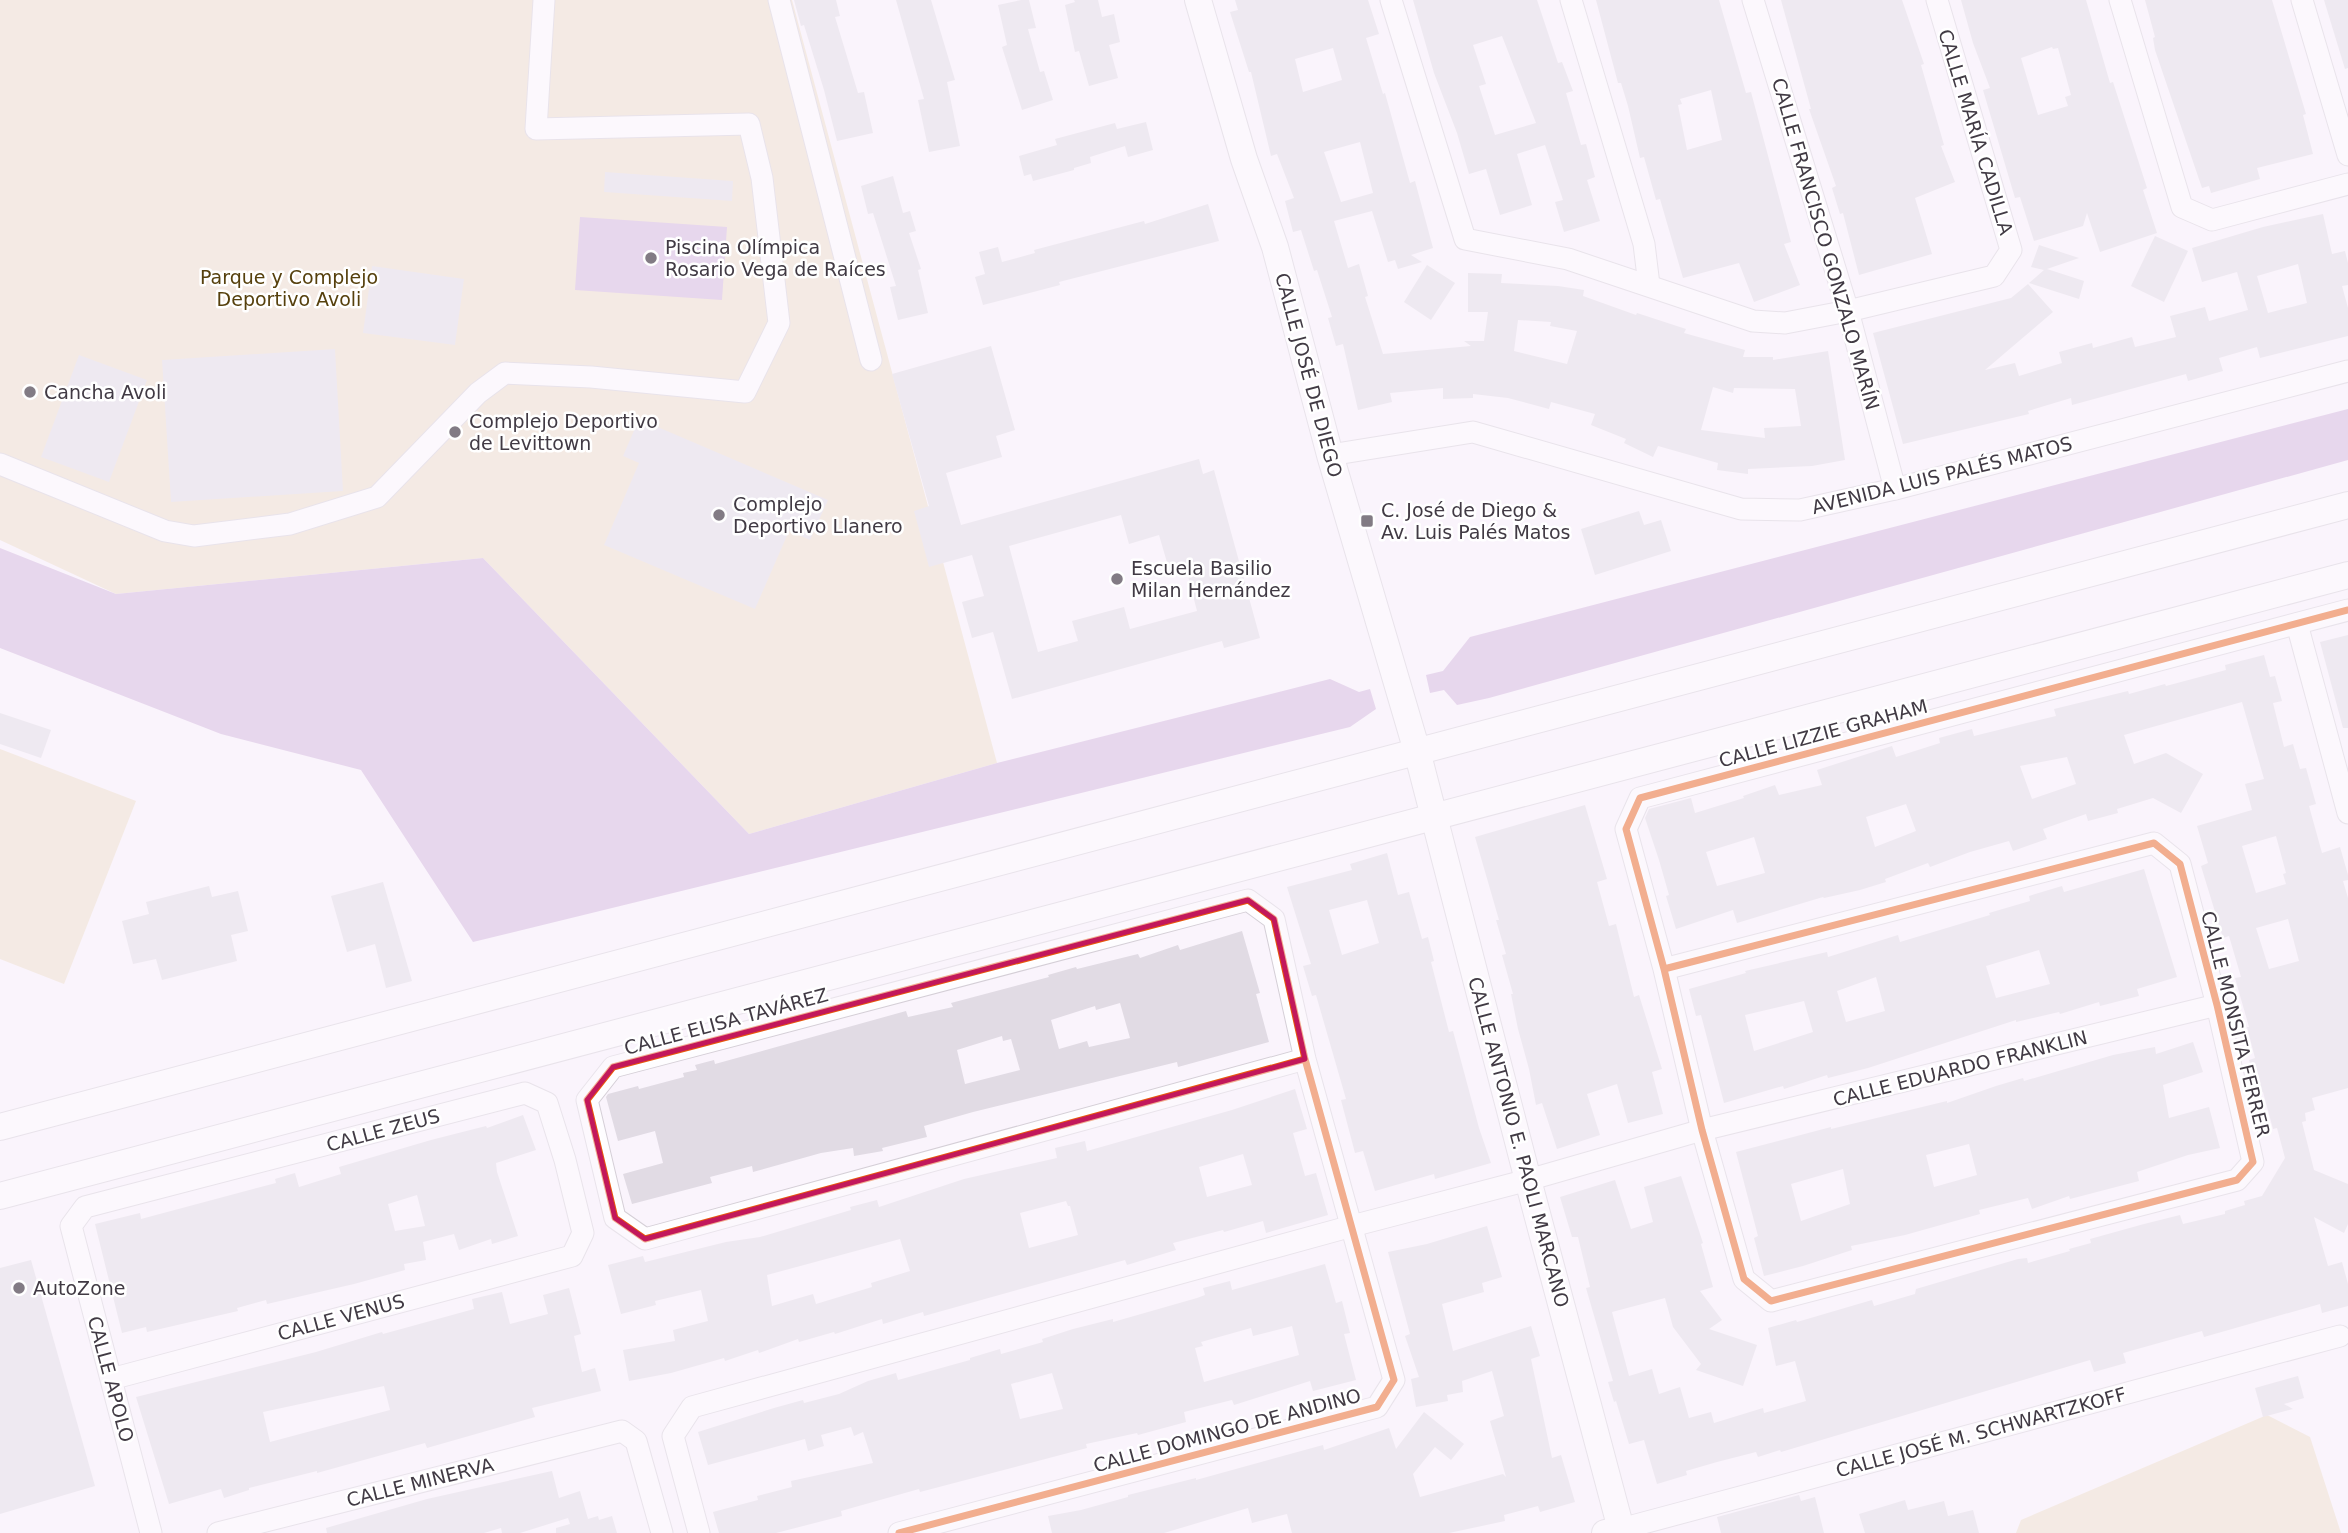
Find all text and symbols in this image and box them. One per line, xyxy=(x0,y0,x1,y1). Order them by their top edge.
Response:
street label: CALLE MARÍA CADILLA xyxy=(1934,27,2018,237)
street label: CALLE FRANCISCO GONZALO MARÍN xyxy=(1768,75,1884,413)
place label: Piscina Olímpica Rosario Vega de Raíces xyxy=(665,236,886,280)
marker: Piscina Olímpica Rosario Vega de Raíces xyxy=(643,250,659,266)
park label: Parque y Complejo Deportivo Avoli xyxy=(200,266,378,310)
street label: CALLE JOSÉ DE DIEGO xyxy=(1271,270,1347,480)
place label: Cancha Avoli xyxy=(44,381,166,403)
marker: Cancha Avoli xyxy=(22,384,38,400)
place label: Complejo Deportivo de Levittown xyxy=(469,410,658,454)
marker: Complejo Deportivo de Levittown xyxy=(447,424,463,440)
street label: AVENIDA LUIS PALÉS MATOS xyxy=(1809,432,2075,518)
place label: Complejo Deportivo Llanero xyxy=(733,493,903,537)
place label: C. José de Diego & Av. Luis Palés Matos xyxy=(1381,499,1570,543)
marker: Complejo Deportivo Llanero xyxy=(711,507,727,523)
marker: C. José de Diego & Av. Luis Palés Matos xyxy=(1359,513,1375,529)
place label: Escuela Basilio Milan Hernández xyxy=(1131,557,1291,601)
marker: Escuela Basilio Milan Hernández xyxy=(1109,571,1125,587)
street label: CALLE LIZZIE GRAHAM xyxy=(1716,695,1930,771)
street label: CALLE MONSITA FERRER xyxy=(2197,909,2275,1139)
street label: CALLE ANTONIO E. PAOLI MARCANO xyxy=(1464,974,1574,1310)
street label: CALLE ELISA TAVÁREZ xyxy=(622,983,830,1059)
street label: CALLE EDUARDO FRANKLIN xyxy=(1831,1026,2089,1110)
street label: CALLE ZEUS xyxy=(324,1104,442,1156)
place label: AutoZone xyxy=(33,1277,126,1299)
marker: AutoZone xyxy=(11,1280,27,1296)
street label: CALLE VENUS xyxy=(275,1289,407,1345)
street label: CALLE APOLO xyxy=(84,1313,138,1445)
street label: CALLE JOSÉ M. SCHWARTZKOFF xyxy=(1833,1383,2129,1481)
street label: CALLE DOMINGO DE ANDINO xyxy=(1091,1384,1363,1476)
street label: CALLE MINERVA xyxy=(344,1453,496,1511)

